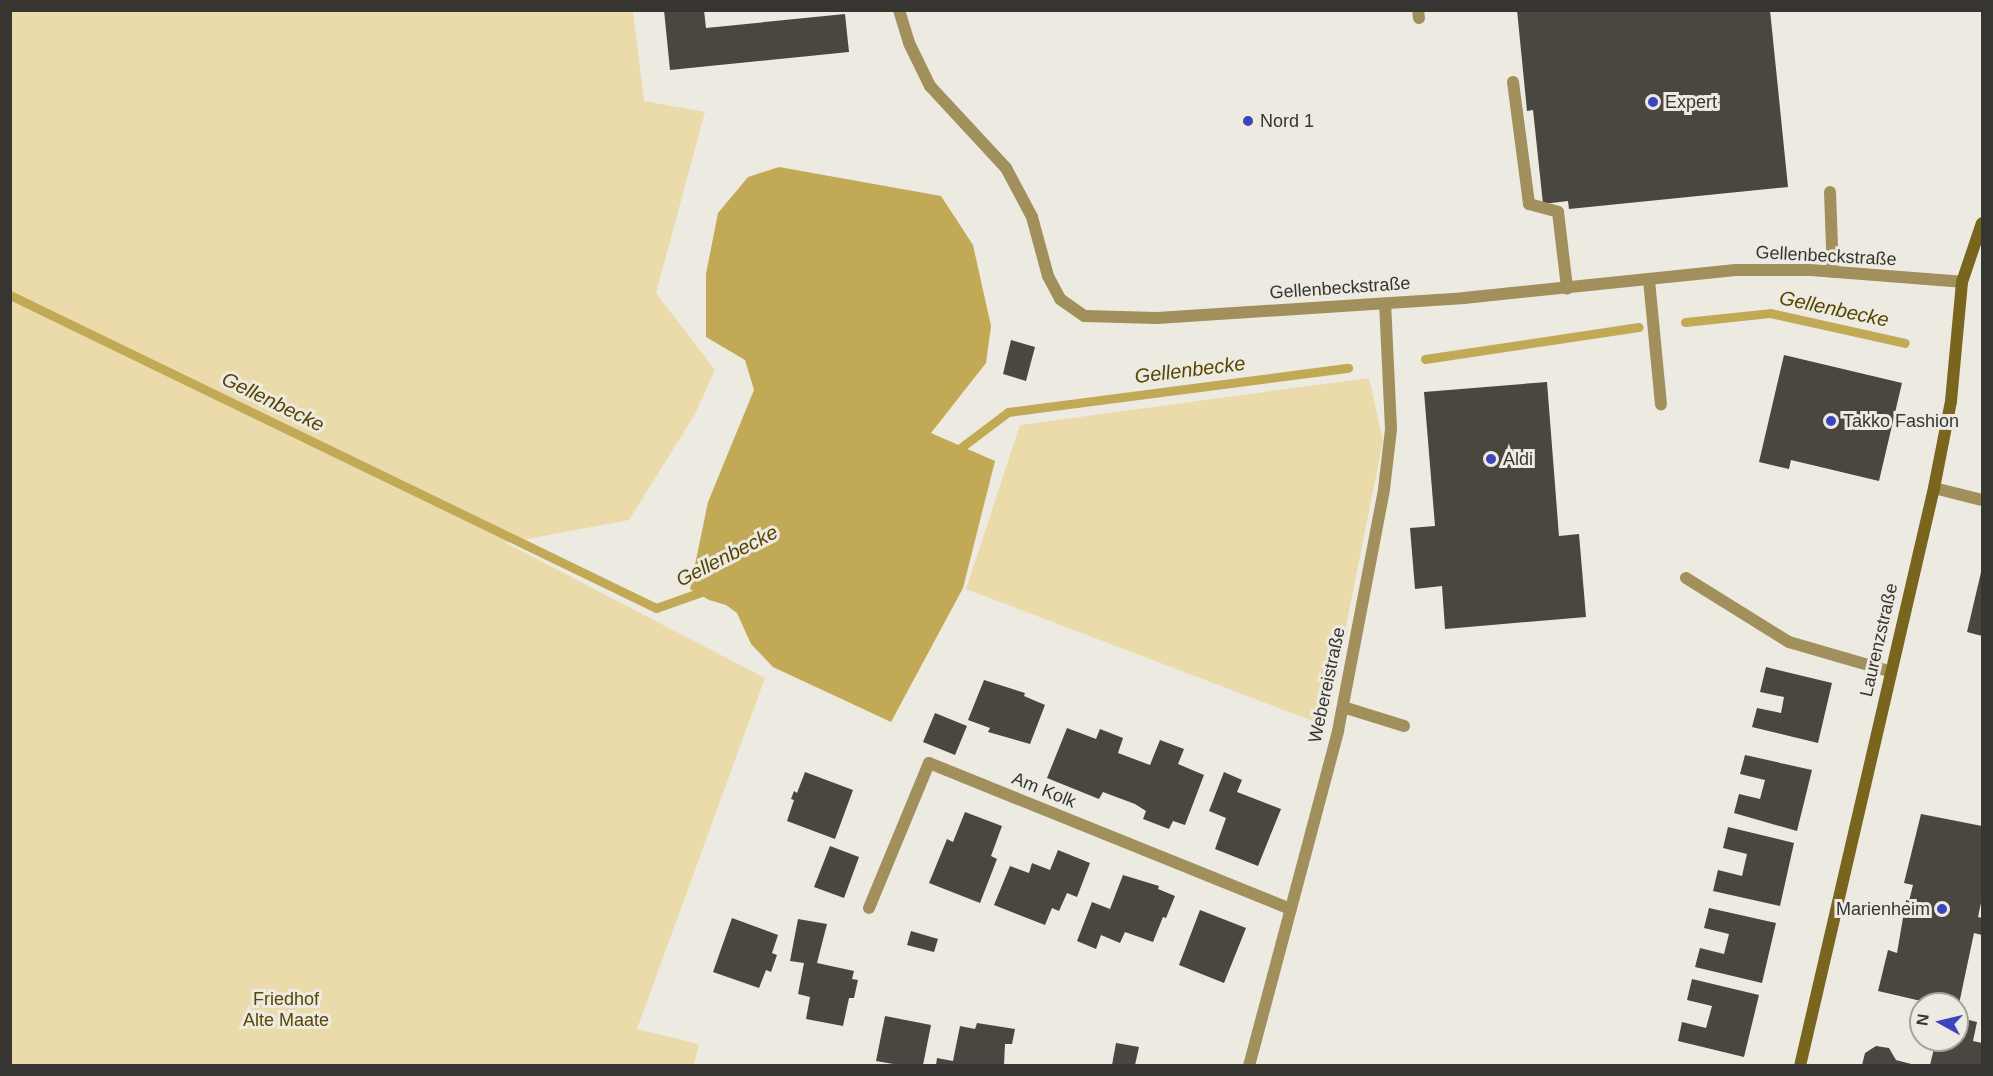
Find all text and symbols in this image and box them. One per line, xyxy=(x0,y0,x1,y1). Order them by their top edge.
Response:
place label: Expert xyxy=(1665,91,1717,113)
marker: Expert xyxy=(1646,95,1660,109)
place label: Nord 1 xyxy=(1260,110,1314,132)
marker: Nord 1 xyxy=(1241,114,1255,128)
street label: Gellenbeckstraße xyxy=(1755,242,1897,270)
street label: Gellenbeckstraße xyxy=(1269,272,1411,304)
water label: Gellenbecke xyxy=(1777,286,1891,332)
water label: Gellenbecke xyxy=(1133,351,1247,389)
water label: Gellenbecke xyxy=(218,367,328,437)
place label: Takko Fashion xyxy=(1843,410,1959,432)
marker: Takko Fashion xyxy=(1824,414,1838,428)
place label: Aldi xyxy=(1503,448,1533,470)
marker: Aldi xyxy=(1484,452,1498,466)
water label: Gellenbecke xyxy=(672,520,782,592)
street label: Laurenzstraße xyxy=(1855,581,1903,699)
street label: Webereistraße xyxy=(1304,625,1350,745)
street label: Am Kolk xyxy=(1009,767,1079,813)
place label: Marienheim xyxy=(1836,898,1930,920)
marker: Marienheim xyxy=(1935,902,1949,916)
park label: Friedhof Alte Maate xyxy=(243,989,329,1032)
north arrow xyxy=(1909,992,1969,1052)
text: N xyxy=(1913,1013,1932,1027)

